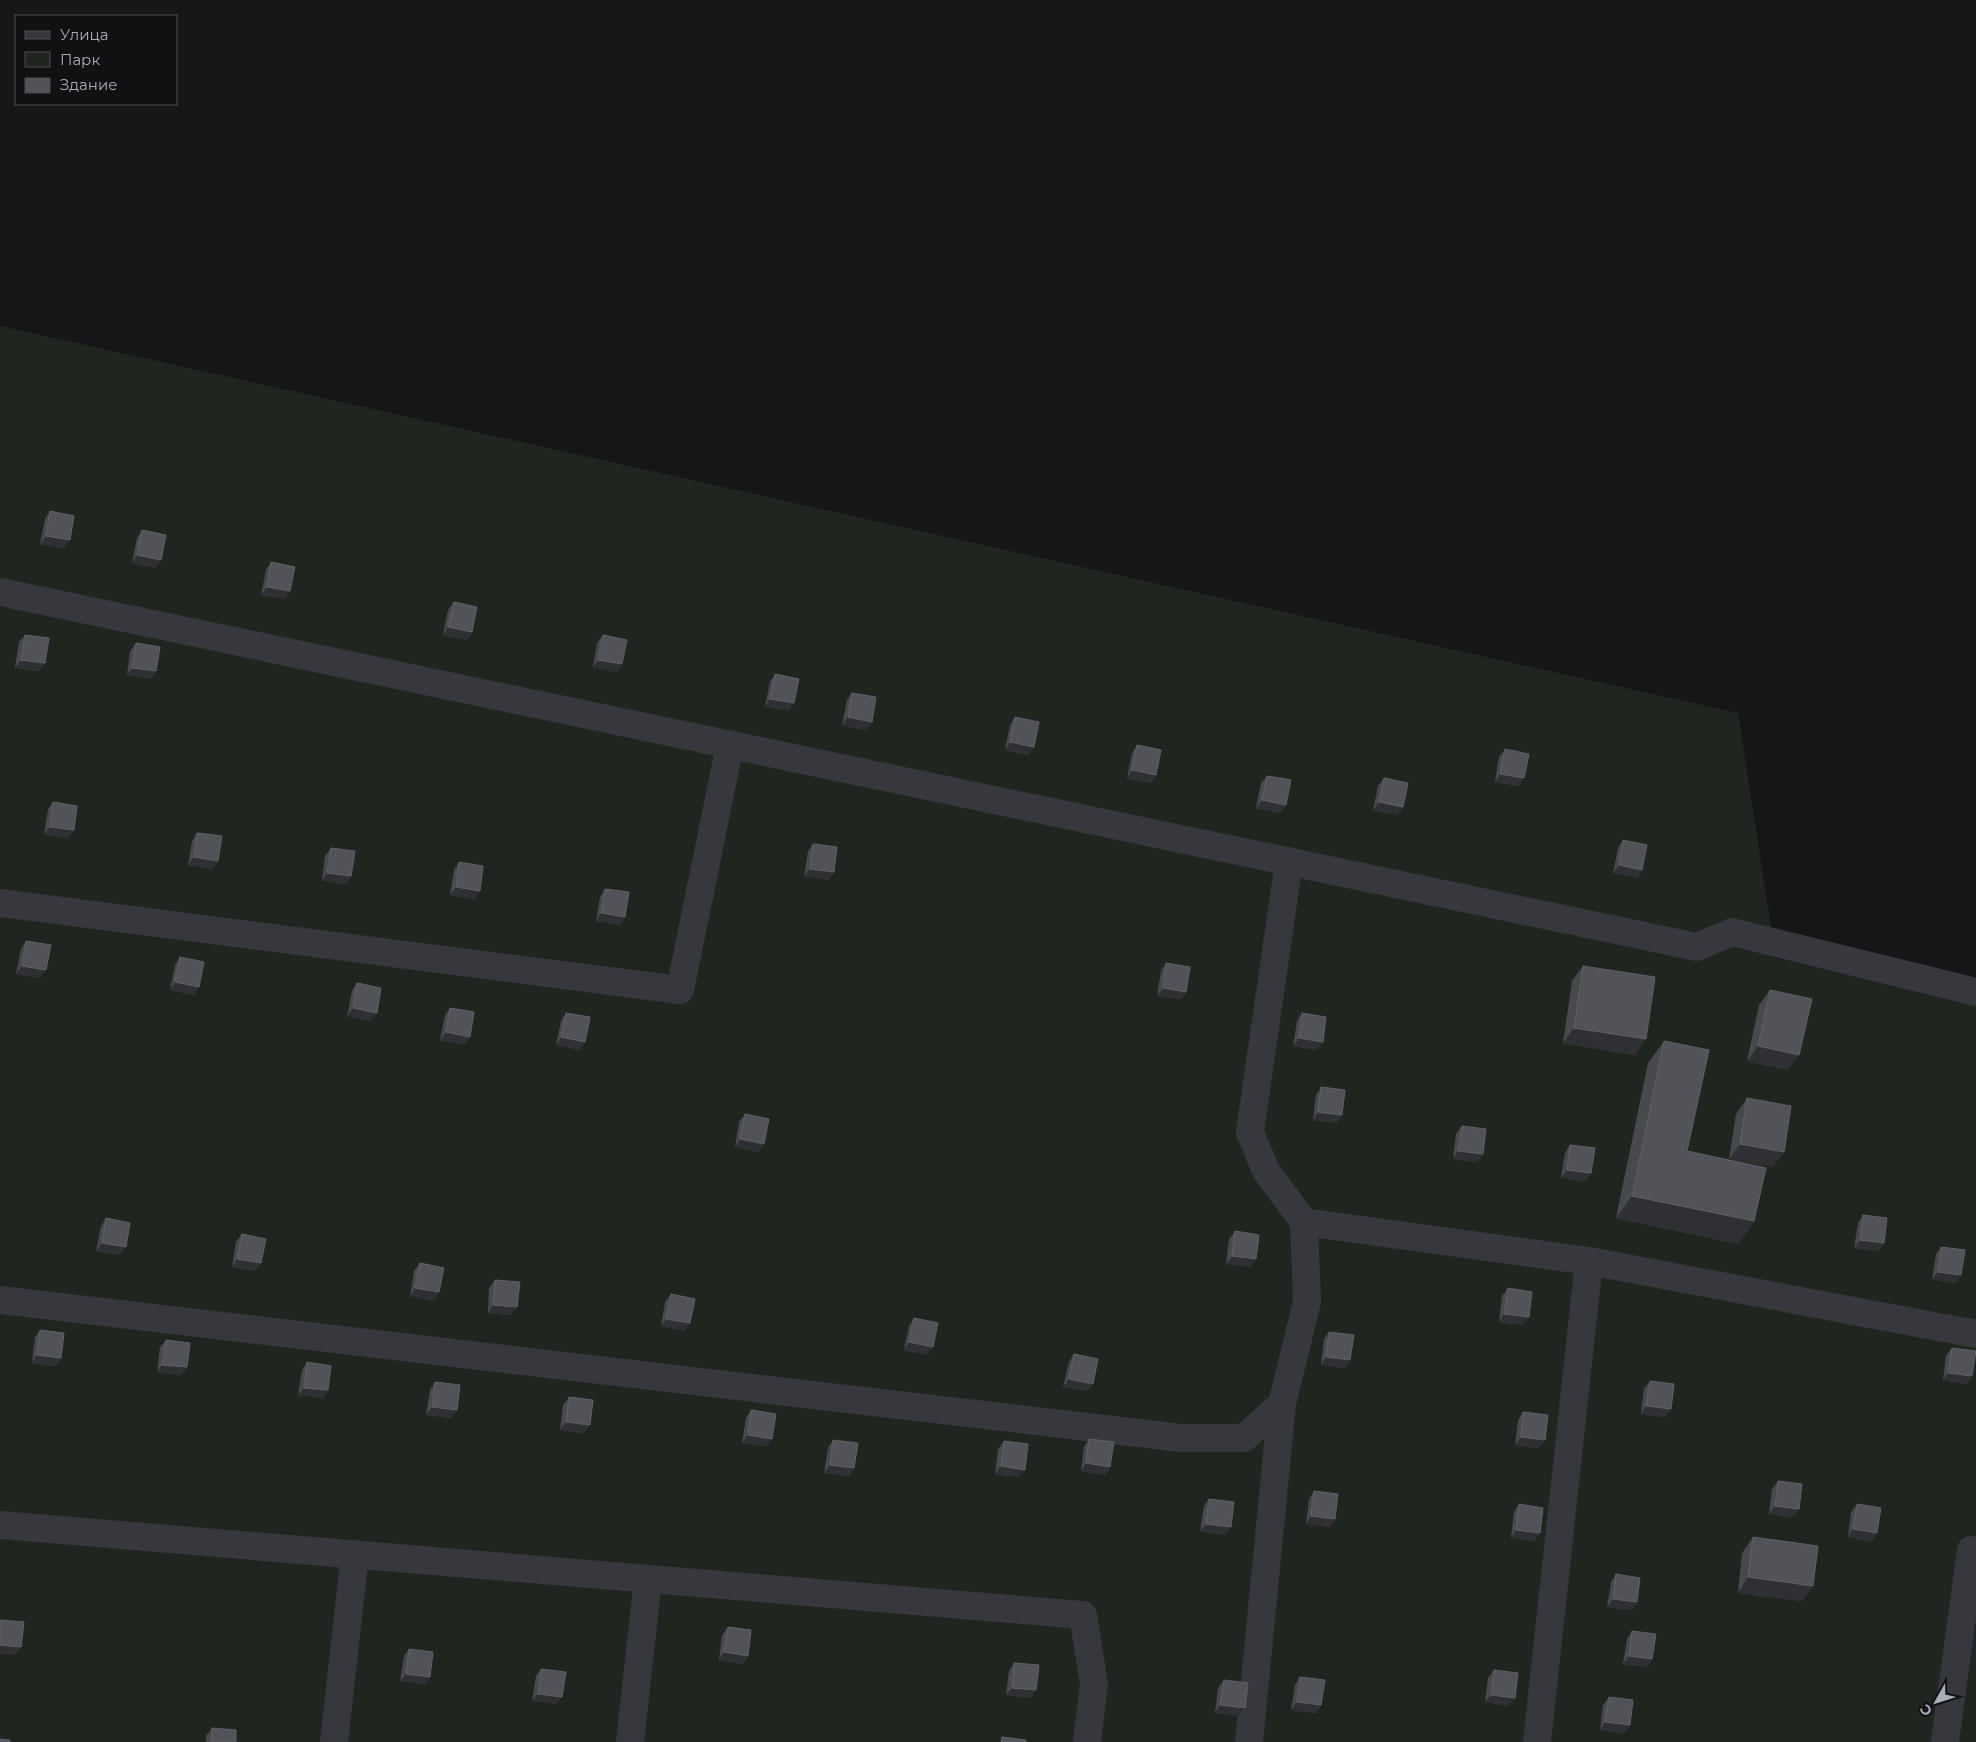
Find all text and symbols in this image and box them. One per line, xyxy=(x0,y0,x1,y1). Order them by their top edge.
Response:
legend xyxy=(15,15,178,105)
text: Улица xyxy=(60,25,108,44)
text: Парк xyxy=(60,50,100,69)
text: Здание xyxy=(60,75,118,94)
north arrow xyxy=(1911,1677,1961,1727)
text: С xyxy=(1916,1701,1936,1720)

